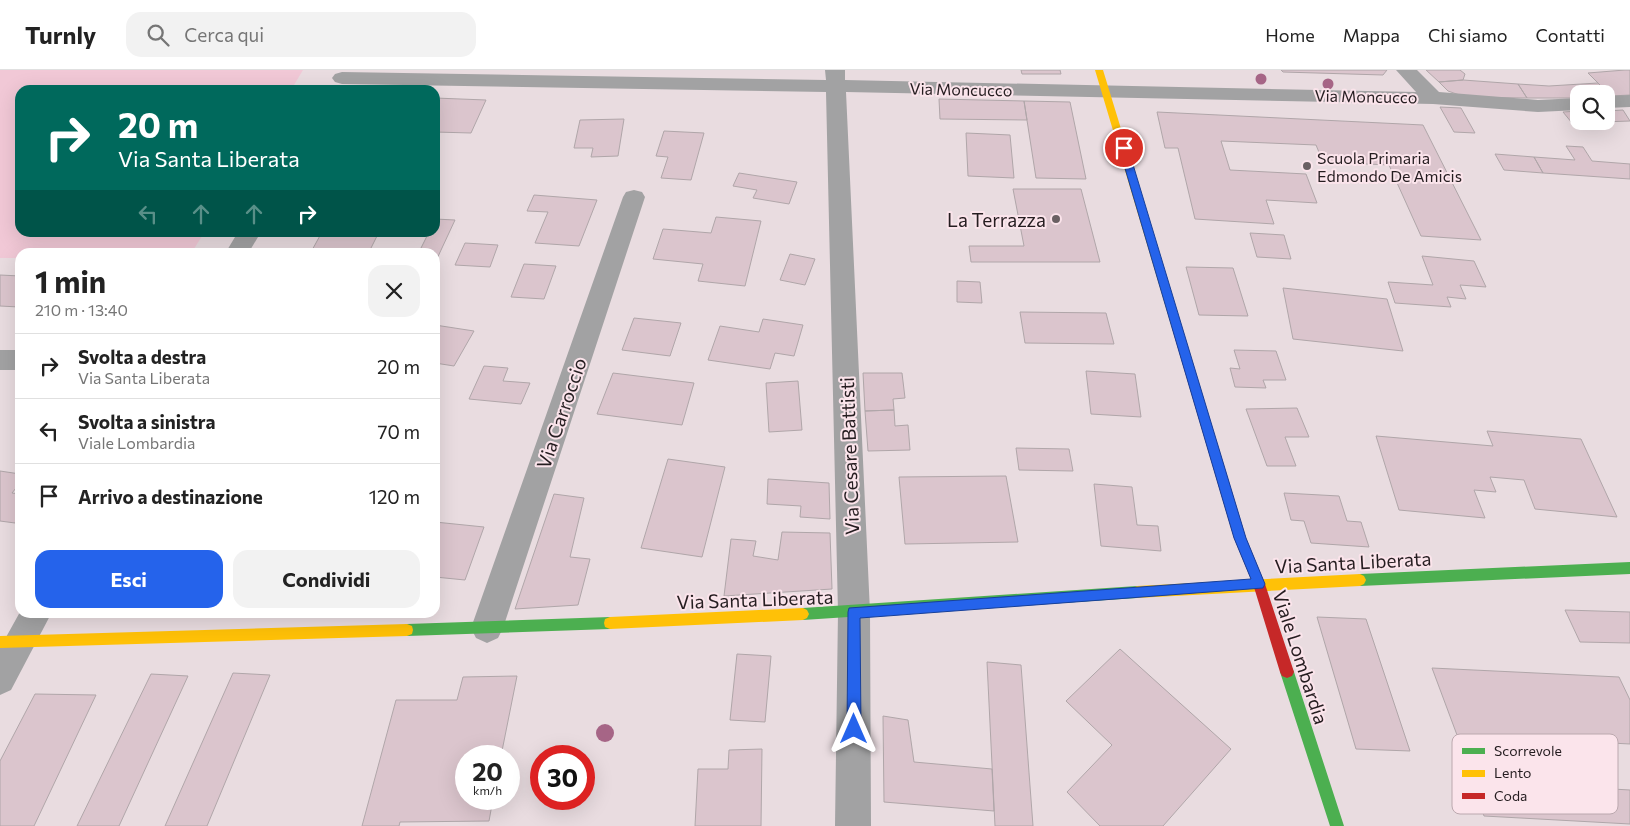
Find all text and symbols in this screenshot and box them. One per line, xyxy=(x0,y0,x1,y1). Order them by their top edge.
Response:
search box xyxy=(126,12,476,57)
text: Turnly xyxy=(25,20,96,49)
icon: search xyxy=(144,21,172,49)
text: Cerca qui xyxy=(184,23,264,46)
text: Home xyxy=(1265,24,1315,46)
text: Mappa xyxy=(1343,24,1400,46)
text: Chi siamo xyxy=(1428,24,1507,46)
text: Contatti xyxy=(1535,24,1605,46)
street label: Via Moncucco xyxy=(909,79,1013,99)
map controls xyxy=(1570,85,1615,130)
button: search xyxy=(1570,85,1615,130)
street label: Via Moncucco xyxy=(1314,86,1418,106)
text: 20 m xyxy=(118,102,198,145)
icon: right xyxy=(35,105,100,170)
pin xyxy=(1103,127,1145,169)
icon: arrive xyxy=(1110,134,1138,162)
text: Via Santa Liberata xyxy=(118,145,300,172)
place label: Scuola Primaria Edmondo De Amicis xyxy=(1317,148,1462,185)
marker: Scuola Primaria Edmondo De Amicis xyxy=(1301,160,1313,172)
icon: left xyxy=(134,200,162,228)
icon: ahead xyxy=(187,200,215,228)
icon: ahead xyxy=(240,200,268,228)
icon: right xyxy=(293,200,321,228)
place label: La Terrazza xyxy=(947,208,1046,231)
marker: La Terrazza xyxy=(1050,213,1062,225)
text: 1 min xyxy=(35,262,106,299)
button: close xyxy=(368,265,420,317)
text: 210 m · 13:40 xyxy=(35,300,128,319)
text: Svolta a destra xyxy=(78,345,206,368)
icon: right xyxy=(35,352,63,380)
text: 20 m xyxy=(377,355,420,378)
street label: Via Carroccio xyxy=(531,355,591,471)
text: Via Santa Liberata xyxy=(78,368,210,387)
street label: Via Cesare Battisti xyxy=(835,377,863,535)
text: Svolta a sinistra xyxy=(78,410,216,433)
icon: left xyxy=(35,417,63,445)
text: 70 m xyxy=(377,420,420,443)
text: Viale Lombardia xyxy=(78,433,195,452)
icon: arrive xyxy=(35,482,63,510)
text: Arrivo a destinazione xyxy=(78,485,263,508)
text: 120 m xyxy=(369,485,420,508)
street label: Via Santa Liberata xyxy=(1274,546,1432,578)
button: Esci xyxy=(35,550,223,608)
button: Condividi xyxy=(233,550,420,608)
street label: Via Santa Liberata xyxy=(676,585,834,613)
street label: Viale Lombardia xyxy=(1269,587,1333,727)
position arrow xyxy=(827,702,879,754)
legend xyxy=(1452,734,1618,814)
text: Scorrevole xyxy=(1494,742,1562,759)
speed limit sign: 30 xyxy=(530,745,595,810)
text: 20 xyxy=(472,756,503,786)
text: Lento xyxy=(1494,764,1531,781)
text: km/h xyxy=(473,783,502,797)
text: Coda xyxy=(1494,787,1527,804)

